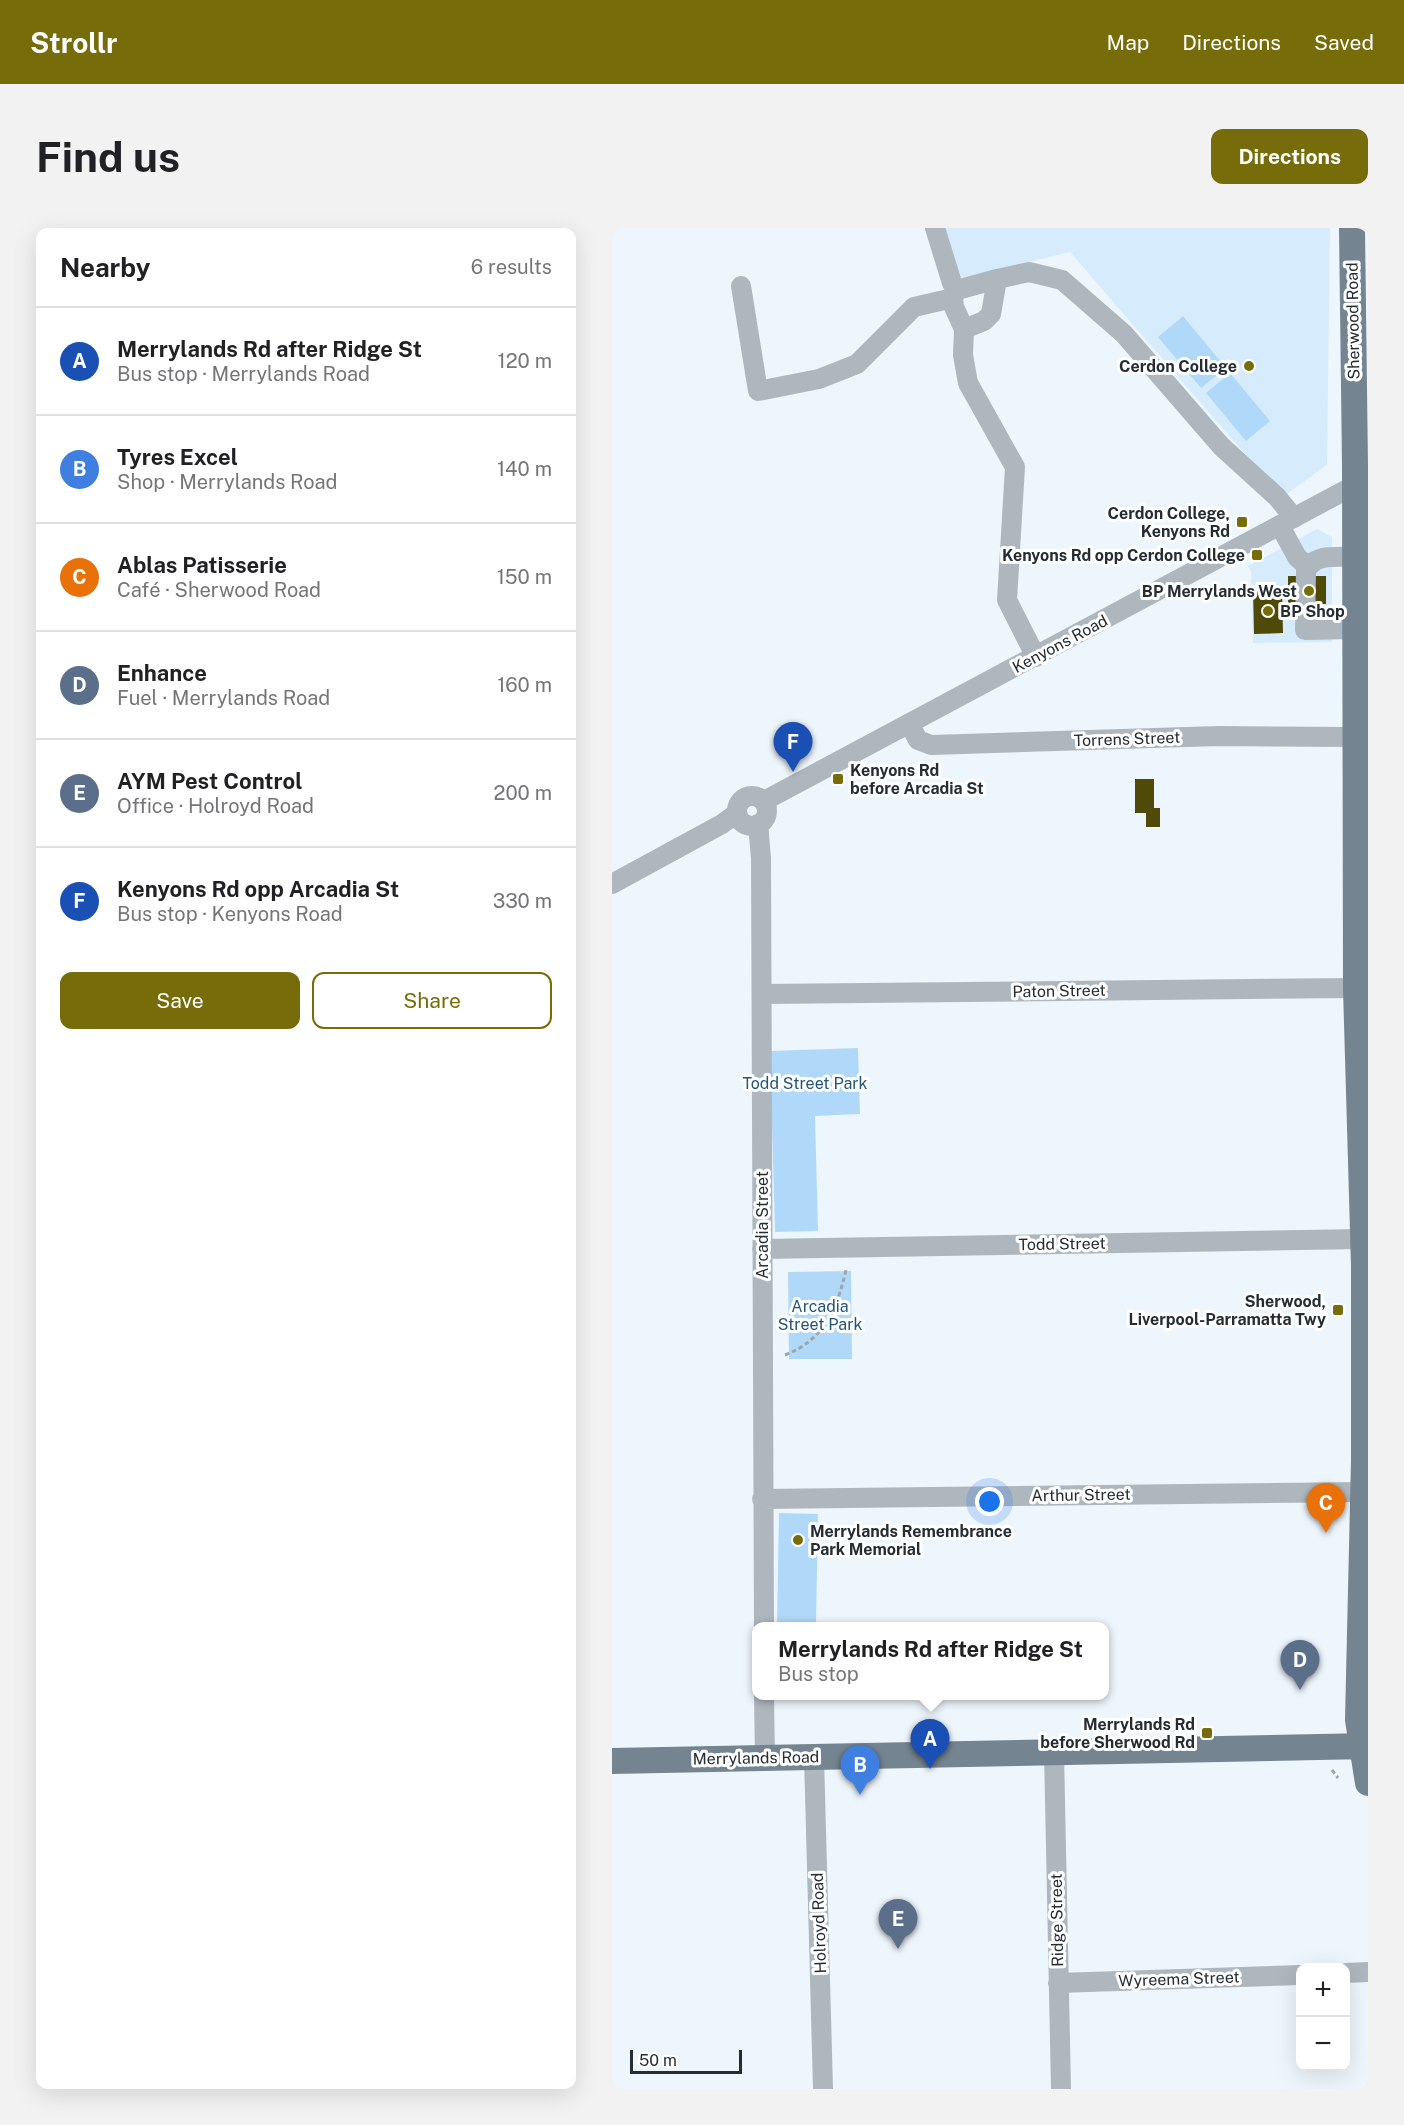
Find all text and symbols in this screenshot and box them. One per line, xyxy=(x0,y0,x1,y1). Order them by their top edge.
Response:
text: Strollr xyxy=(30,26,118,59)
text: Map xyxy=(1107,30,1149,55)
text: Directions xyxy=(1182,30,1281,55)
text: Saved xyxy=(1314,30,1374,55)
button: Directions xyxy=(1211,129,1368,184)
text: Find us xyxy=(36,132,180,181)
text: Nearby xyxy=(60,252,150,283)
text: 6 results xyxy=(471,255,552,279)
street label: Sherwood Road xyxy=(1342,262,1364,380)
text: Merrylands Rd after Ridge St xyxy=(117,336,422,362)
text: A xyxy=(72,349,87,373)
text: 120 m xyxy=(498,349,552,373)
place label: Cerdon College xyxy=(1119,357,1237,376)
marker: Cerdon College xyxy=(1242,359,1256,373)
text: Bus stop · Merrylands Road xyxy=(117,362,370,386)
text: Tyres Excel xyxy=(117,444,238,470)
text: B xyxy=(73,457,86,481)
text: 140 m xyxy=(497,457,552,481)
text: Shop · Merrylands Road xyxy=(117,470,337,494)
place label: Cerdon College, Kenyons Rd xyxy=(1108,504,1230,541)
marker: Cerdon College, Kenyons Rd xyxy=(1235,515,1249,529)
place label: Kenyons Rd opp Cerdon College xyxy=(1002,546,1245,565)
marker: Kenyons Rd opp Cerdon College xyxy=(1250,548,1264,562)
text: Ablas Patisserie xyxy=(117,552,287,578)
text: C xyxy=(72,565,87,589)
text: 150 m xyxy=(497,565,552,589)
text: Café · Sherwood Road xyxy=(117,578,321,602)
place label: BP Merrylands West xyxy=(1142,582,1297,601)
marker: BP Merrylands West xyxy=(1302,584,1316,598)
place label: BP Shop xyxy=(1280,602,1345,621)
marker: BP Shop xyxy=(1261,604,1275,618)
street label: Kenyons Road xyxy=(1009,611,1111,677)
text: Enhance xyxy=(117,660,207,686)
text: D xyxy=(72,673,87,697)
text: 160 m xyxy=(497,673,552,697)
text: Fuel · Merrylands Road xyxy=(117,686,330,710)
pin: F xyxy=(774,722,813,772)
street label: Torrens Street xyxy=(1073,728,1181,750)
place label: Kenyons Rd before Arcadia St xyxy=(850,761,984,798)
text: AYM Pest Control xyxy=(117,768,302,794)
marker: Kenyons Rd before Arcadia St xyxy=(831,772,845,786)
text: E xyxy=(73,781,86,805)
text: 200 m xyxy=(494,781,552,805)
text: Office · Holroyd Road xyxy=(117,794,314,818)
text: Kenyons Rd opp Arcadia St xyxy=(117,876,399,902)
text: F xyxy=(73,889,86,913)
text: 330 m xyxy=(493,889,552,913)
text: Bus stop · Kenyons Road xyxy=(117,902,343,926)
button: Save xyxy=(60,972,300,1029)
button: Share xyxy=(312,972,552,1029)
street label: Paton Street xyxy=(1012,981,1106,1001)
park label: Todd Street Park xyxy=(742,1074,868,1093)
street label: Arcadia Street xyxy=(753,1171,772,1279)
street label: Todd Street xyxy=(1018,1234,1106,1254)
place label: Sherwood, Liverpool-Parramatta Twy xyxy=(1128,1292,1326,1329)
park label: Arcadia Street Park xyxy=(778,1297,862,1334)
marker: Sherwood, Liverpool-Parramatta Twy xyxy=(1331,1303,1345,1317)
pin: C xyxy=(1306,1484,1346,1533)
street label: Arthur Street xyxy=(1031,1485,1131,1505)
your location xyxy=(975,1487,1004,1516)
place label: Merrylands Remembrance Park Memorial xyxy=(810,1522,1012,1559)
marker: Merrylands Remembrance Park Memorial xyxy=(791,1533,805,1547)
popup xyxy=(752,1622,1109,1700)
text: Merrylands Rd after Ridge St xyxy=(778,1636,1083,1662)
pin: D xyxy=(1280,1640,1320,1690)
text: Bus stop xyxy=(778,1662,859,1686)
place label: Merrylands Rd before Sherwood Rd xyxy=(1040,1715,1195,1752)
pin: A xyxy=(910,1720,950,1769)
marker: Merrylands Rd before Sherwood Rd xyxy=(1200,1726,1214,1740)
pin: B xyxy=(840,1746,880,1795)
street label: Merrylands Road xyxy=(693,1747,819,1769)
street label: Holroyd Road xyxy=(808,1872,830,1974)
street label: Ridge Street xyxy=(1047,1873,1067,1967)
pin: E xyxy=(878,1900,918,1949)
map controls xyxy=(1296,1963,1350,2071)
button: + xyxy=(1296,1963,1350,2017)
street label: Wyreema Street xyxy=(1118,1967,1240,1991)
button: − xyxy=(1296,2017,1350,2071)
scale bar xyxy=(630,2047,742,2074)
text: 50 m xyxy=(639,2051,677,2070)

